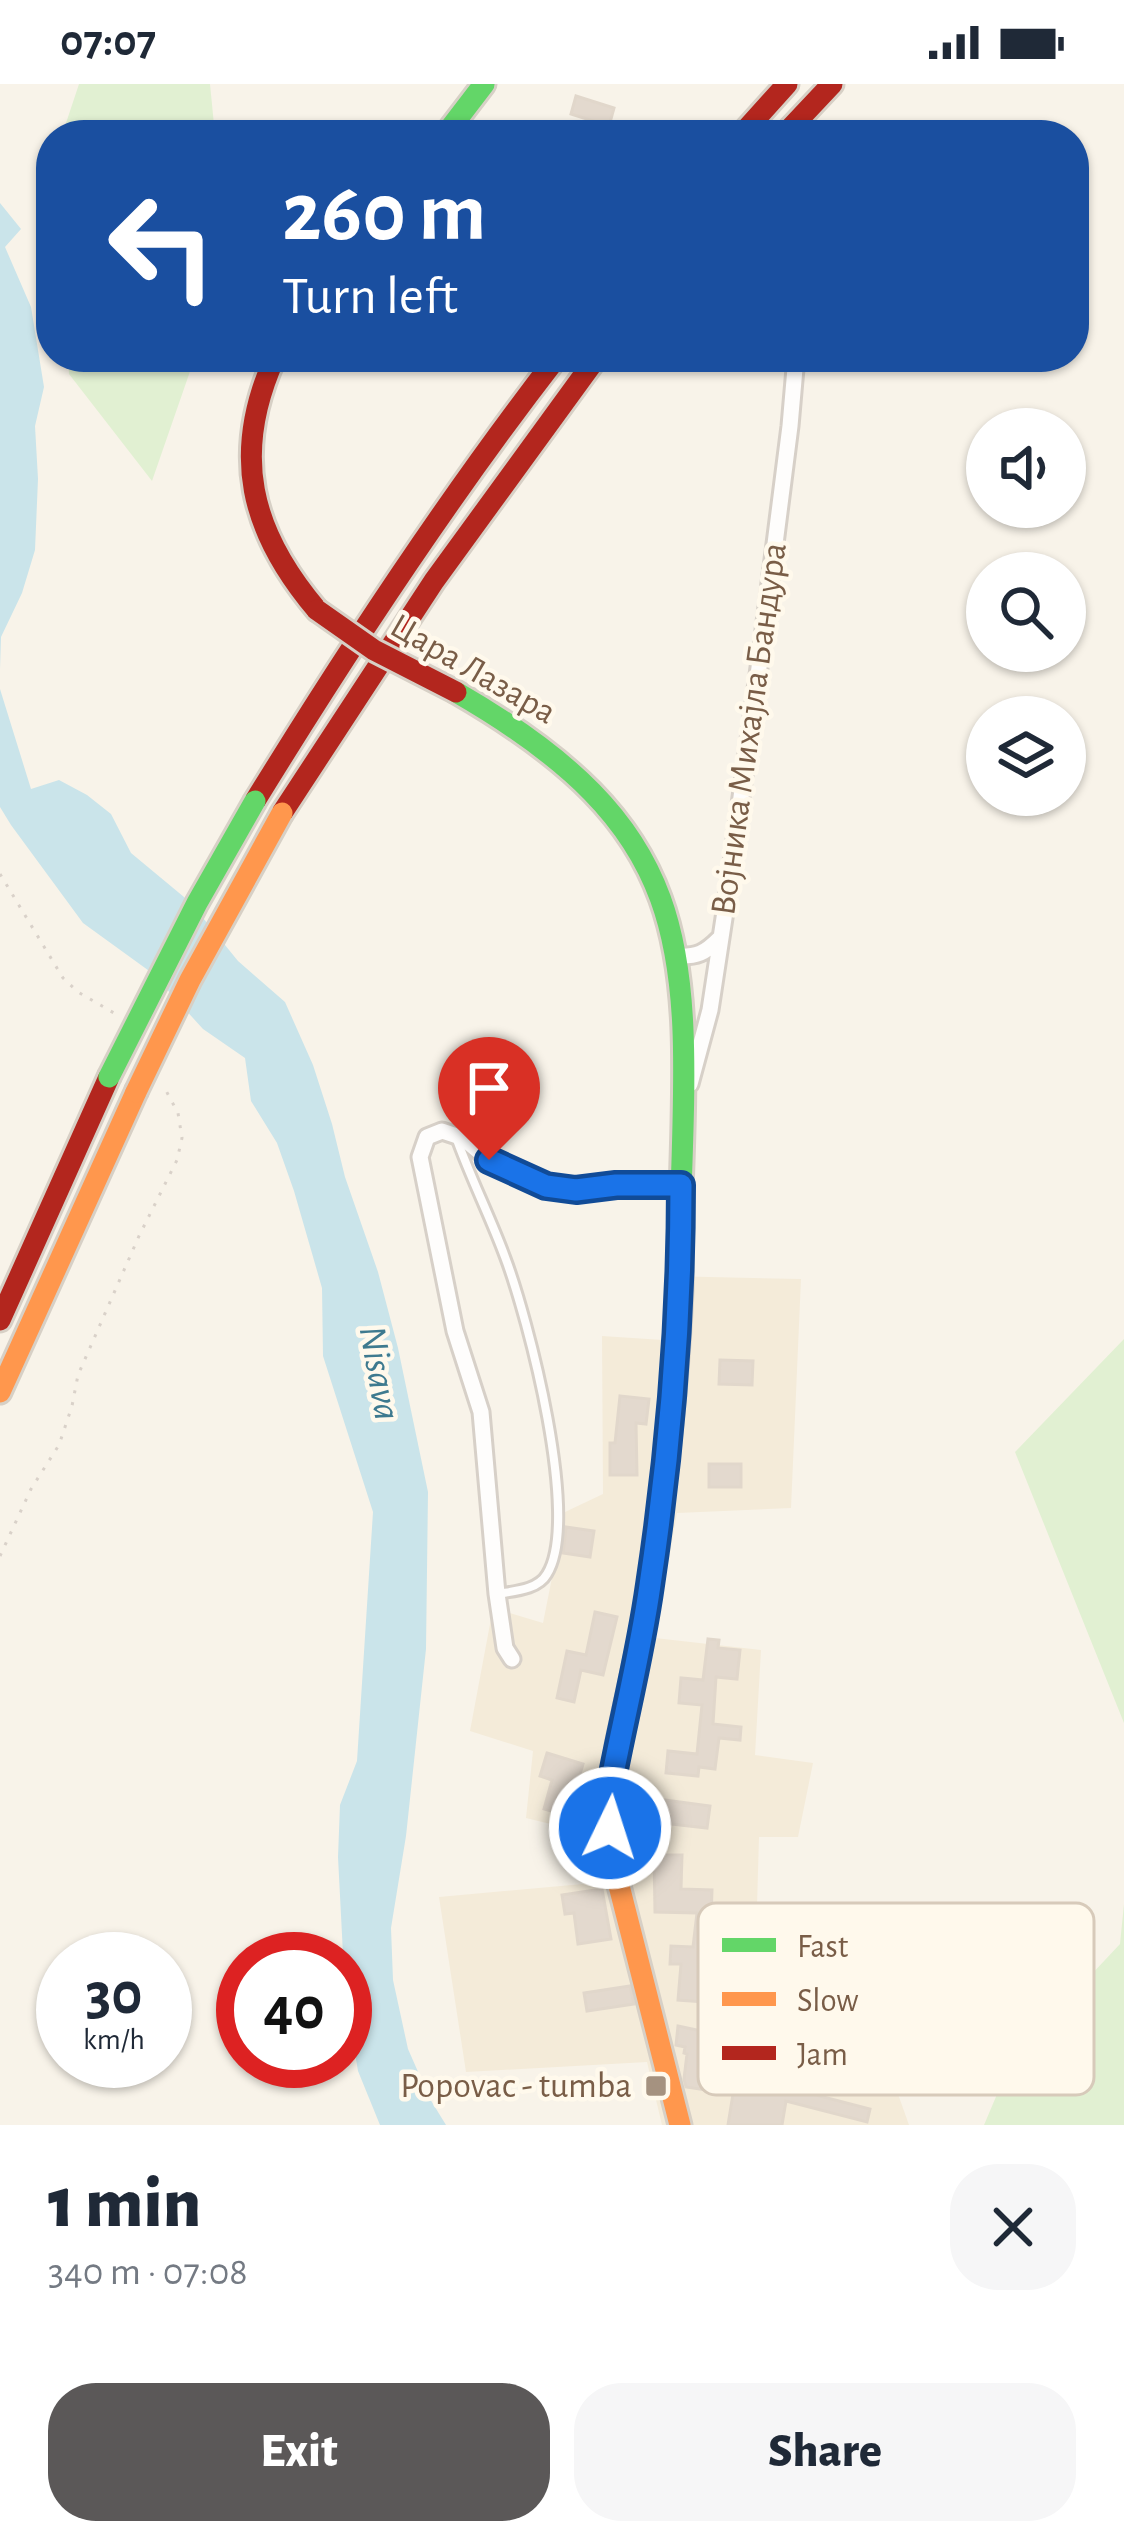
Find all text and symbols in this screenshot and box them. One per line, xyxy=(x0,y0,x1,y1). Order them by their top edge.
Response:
text: 07:07 xyxy=(60,19,156,64)
icon: left xyxy=(84,168,240,324)
text: 260 m xyxy=(282,172,486,256)
text: Turn left xyxy=(282,270,458,324)
map controls xyxy=(966,408,1086,816)
button: sound xyxy=(966,408,1086,528)
street label: Војника Михајла Бандура xyxy=(705,540,793,918)
button: search xyxy=(966,552,1086,672)
street label: Цара Лазара xyxy=(384,607,562,731)
button: layers xyxy=(966,696,1086,816)
pin xyxy=(438,1037,540,1160)
icon: arrive xyxy=(456,1055,522,1121)
water label: Nisava xyxy=(352,1323,406,1423)
position arrow xyxy=(547,1765,673,1891)
legend xyxy=(698,1903,1094,2095)
text: Fast xyxy=(797,1931,849,1964)
speed limit sign: 40 xyxy=(216,1932,372,2088)
text: 30 xyxy=(85,1965,143,2025)
text: Slow xyxy=(797,1985,858,2018)
text: km/h xyxy=(83,2025,145,2055)
text: Jam xyxy=(797,2039,848,2072)
place label: Popovac - tumba xyxy=(400,2068,632,2104)
marker: Popovac - tumba xyxy=(643,2073,669,2099)
button: close xyxy=(950,2164,1076,2290)
text: 1 min xyxy=(48,2168,201,2240)
text: 340 m · 07:08 xyxy=(48,2253,248,2292)
button: Exit xyxy=(48,2383,550,2521)
button: Share xyxy=(574,2383,1076,2521)

